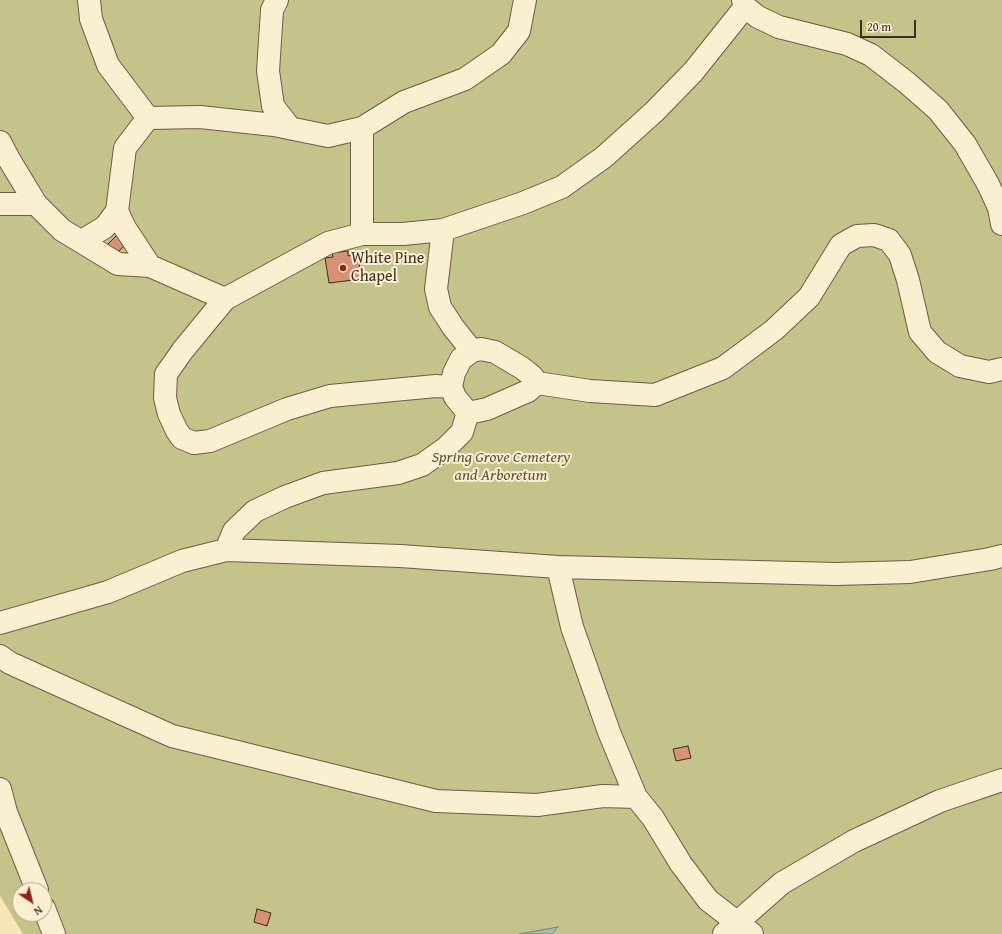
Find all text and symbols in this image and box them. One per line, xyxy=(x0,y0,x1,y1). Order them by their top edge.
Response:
scale bar xyxy=(862,12,918,38)
text: 20 m xyxy=(867,18,891,35)
place label: White Pine Chapel xyxy=(351,249,424,287)
marker: White Pine Chapel xyxy=(338,263,348,273)
park label: Spring Grove Cemetery and Arboretum xyxy=(432,448,570,486)
north arrow xyxy=(12,882,52,922)
text: N xyxy=(31,902,46,920)

